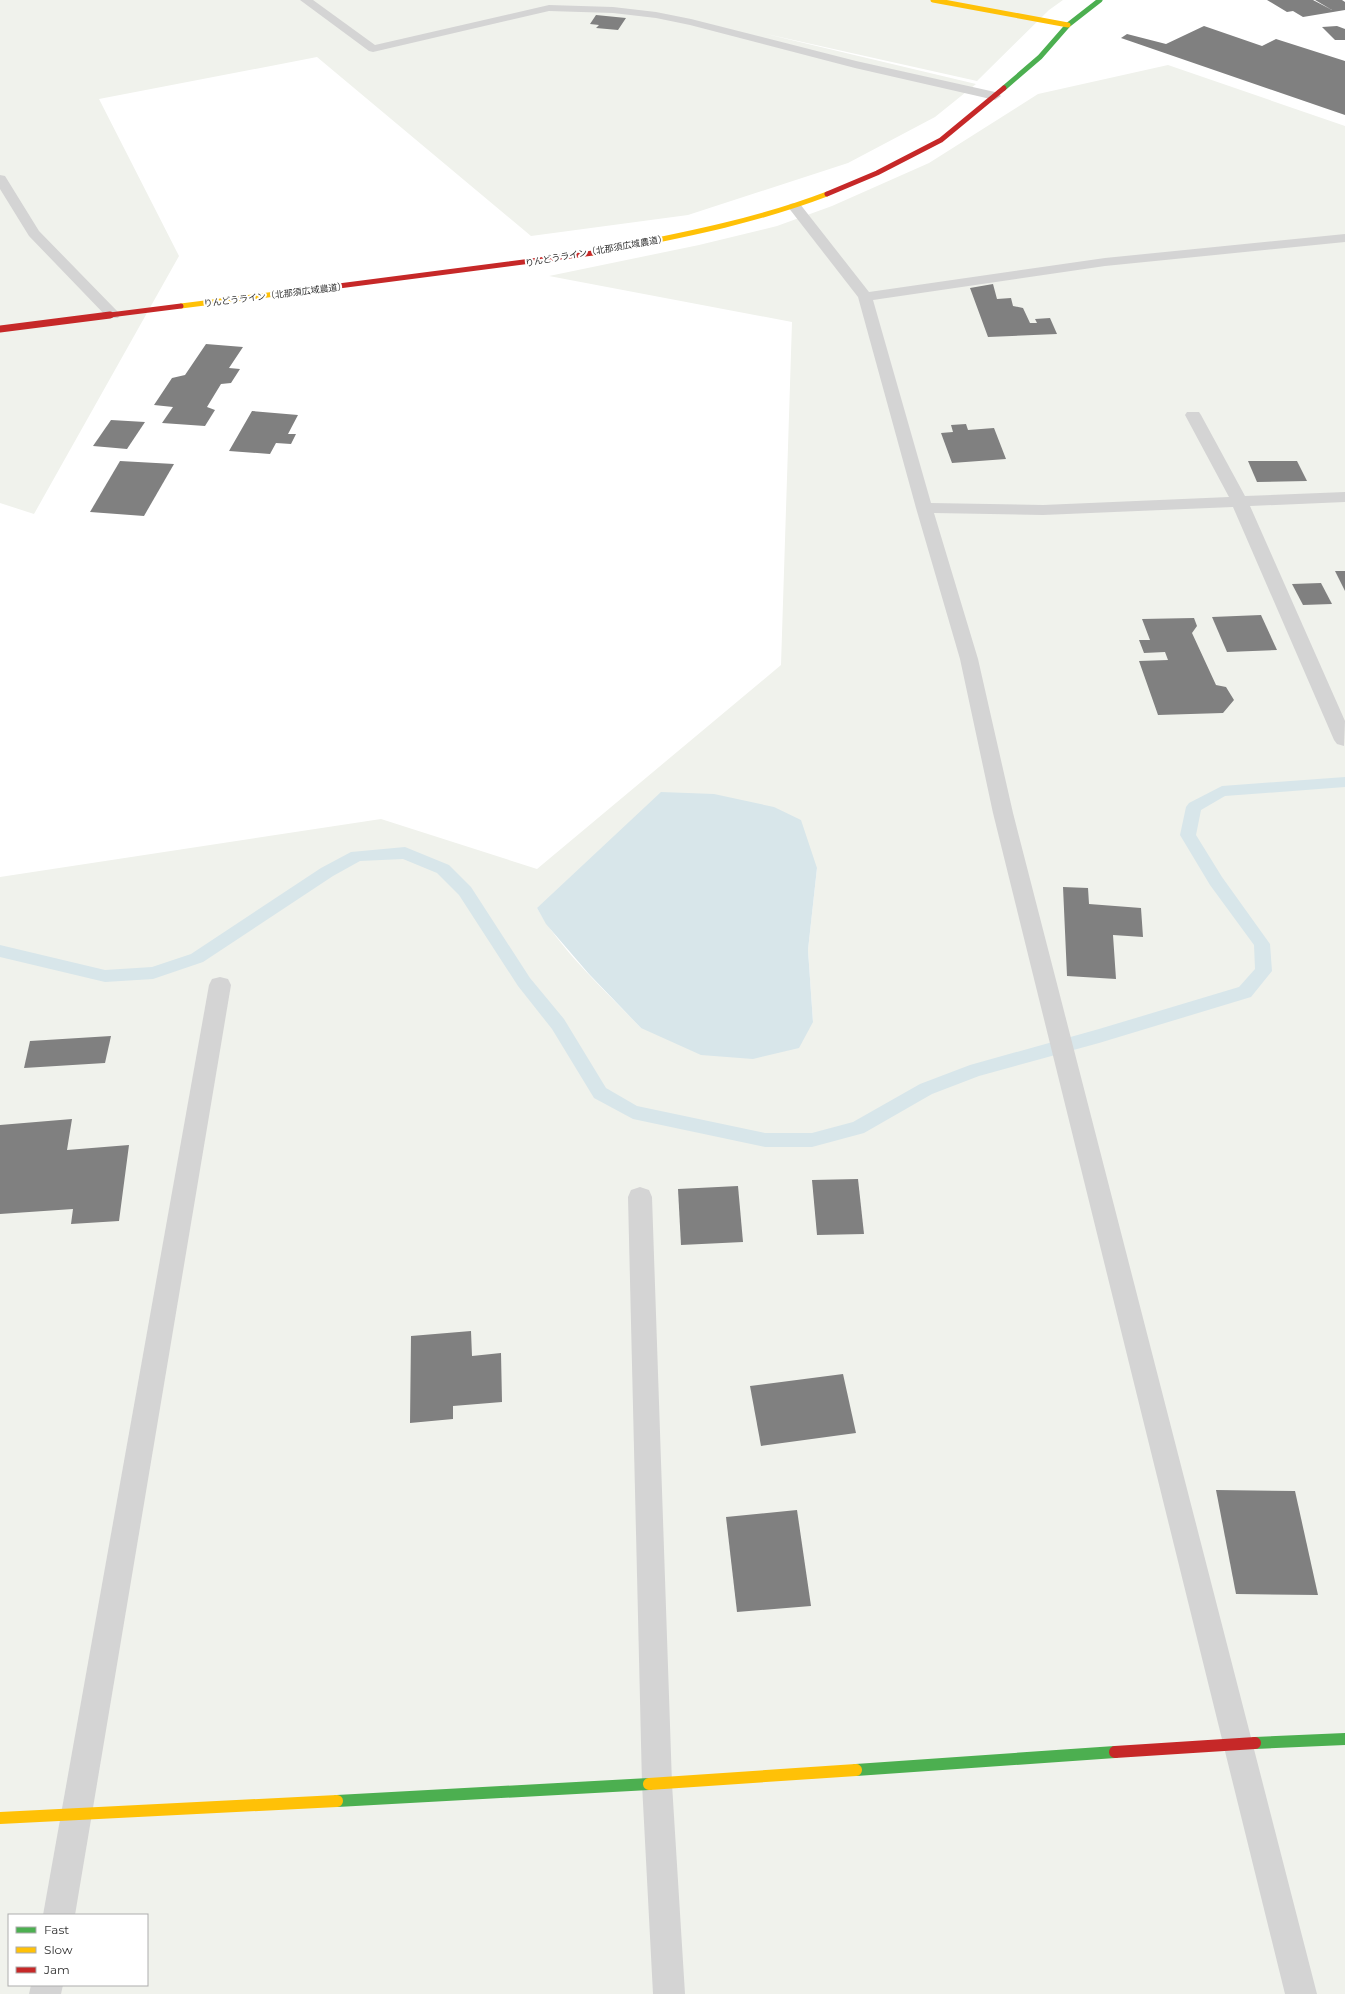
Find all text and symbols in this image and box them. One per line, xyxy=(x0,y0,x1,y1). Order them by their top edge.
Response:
street label: りんどうライン（北那須広域農道） xyxy=(524,233,668,268)
street label: りんどうライン（北那須広域農道） xyxy=(203,280,347,309)
legend xyxy=(8,1914,148,1986)
text: Fast xyxy=(44,1922,69,1937)
text: Slow xyxy=(44,1942,73,1957)
text: Jam xyxy=(43,1962,70,1977)

